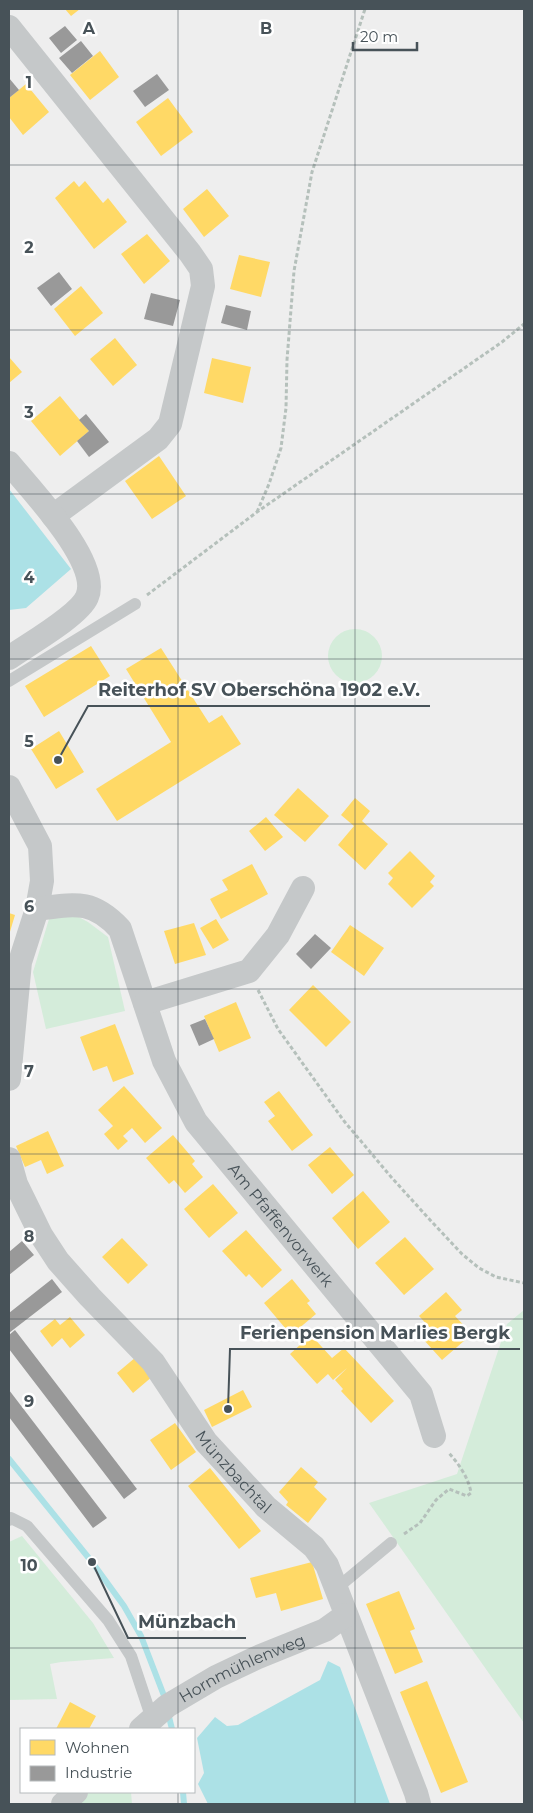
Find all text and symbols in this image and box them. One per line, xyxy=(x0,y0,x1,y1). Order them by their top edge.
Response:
text: A xyxy=(82,19,96,38)
text: B xyxy=(260,19,272,38)
scale bar xyxy=(353,20,417,52)
text: 20 m xyxy=(360,27,398,46)
text: 1 xyxy=(26,73,32,92)
text: 2 xyxy=(24,238,34,257)
text: 3 xyxy=(23,403,34,422)
text: 4 xyxy=(23,568,35,587)
callout: Reiterhof SV Oberschöna 1902 e.V. xyxy=(88,673,430,706)
text: Reiterhof SV Oberschöna 1902 e.V. xyxy=(98,679,420,701)
text: 5 xyxy=(24,732,34,751)
text: 6 xyxy=(24,897,34,916)
text: 7 xyxy=(24,1062,34,1081)
street label: Am Pfaffenvorwerk xyxy=(224,1159,337,1291)
text: 8 xyxy=(24,1227,34,1246)
callout: Ferienpension Marlies Bergk xyxy=(230,1316,520,1349)
text: Ferienpension Marlies Bergk xyxy=(240,1322,510,1344)
text: 9 xyxy=(24,1392,34,1411)
street label: Münzbachtal xyxy=(191,1427,275,1518)
text: 10 xyxy=(20,1556,38,1575)
callout: Münzbach xyxy=(128,1605,246,1638)
text: Münzbach xyxy=(138,1611,236,1633)
street label: Hornmühlenweg xyxy=(176,1630,308,1707)
legend xyxy=(20,1728,195,1793)
text: Wohnen xyxy=(65,1738,130,1757)
text: Industrie xyxy=(65,1763,132,1782)

